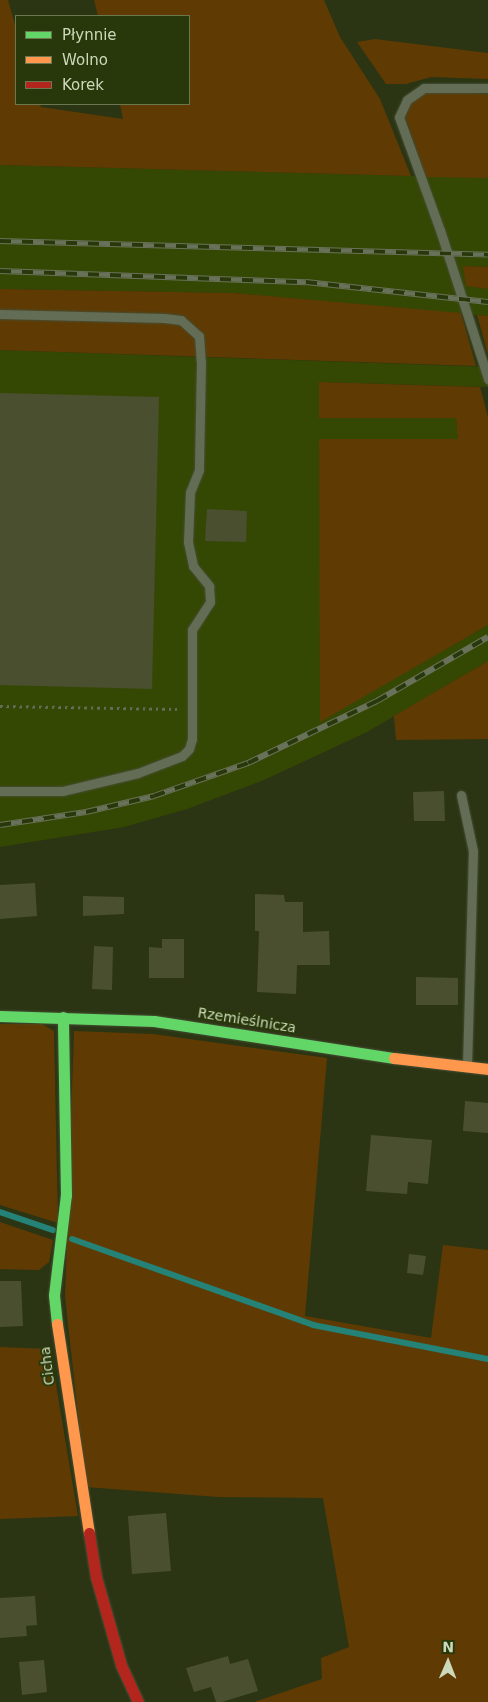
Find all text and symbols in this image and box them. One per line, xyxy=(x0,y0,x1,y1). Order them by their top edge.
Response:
legend xyxy=(15,15,190,105)
text: Płynnie xyxy=(62,26,117,44)
text: Wolno xyxy=(62,51,108,69)
text: Korek xyxy=(62,76,104,94)
street label: Rzemieślnicza xyxy=(197,1004,297,1036)
street label: Cicha xyxy=(36,1346,58,1386)
north arrow xyxy=(423,1637,473,1687)
text: N xyxy=(442,1639,454,1655)

